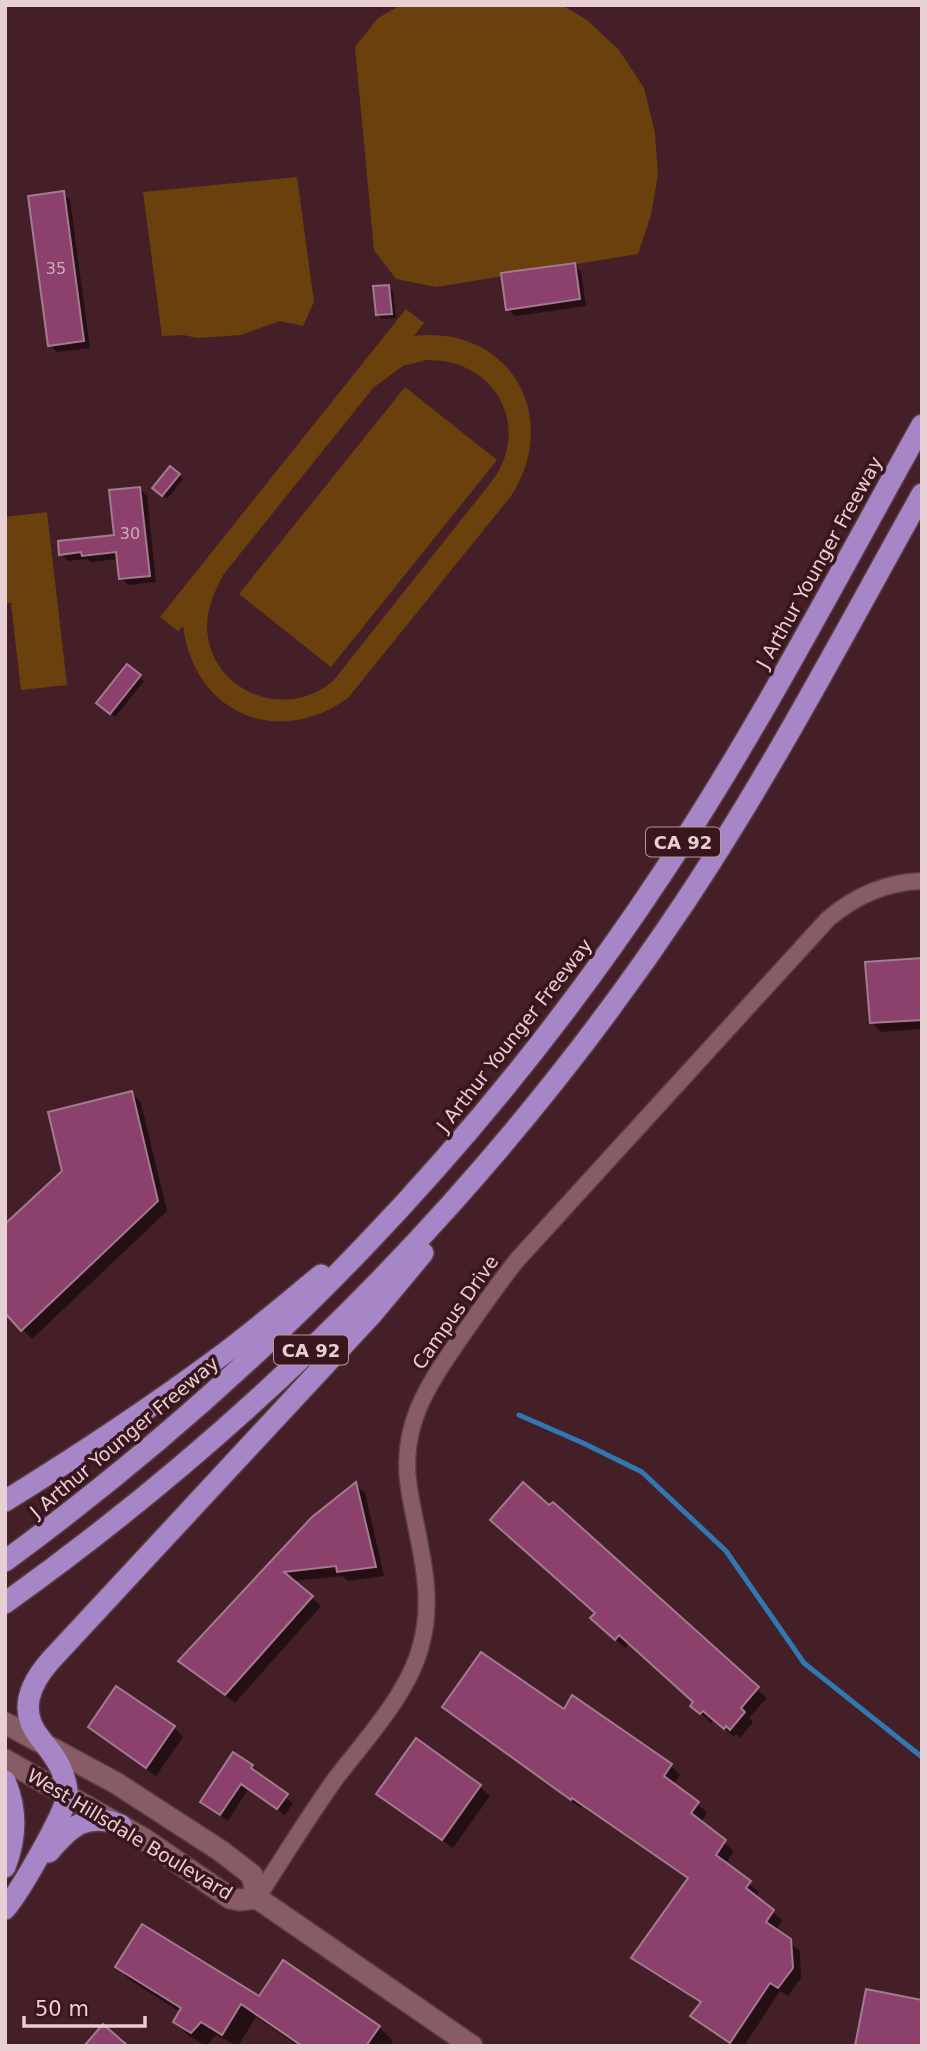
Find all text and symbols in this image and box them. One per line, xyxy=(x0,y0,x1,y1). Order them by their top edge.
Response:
house number: 35 xyxy=(46,259,66,278)
street label: J Arthur Younger Freeway xyxy=(751,452,887,673)
house number: 30 xyxy=(120,524,140,543)
road number: CA 92 xyxy=(646,828,720,856)
street label: J Arthur Younger Freeway xyxy=(431,934,596,1137)
street label: Campus Drive xyxy=(408,1251,502,1373)
road number: CA 92 xyxy=(274,1336,348,1364)
street label: J Arthur Younger Freeway xyxy=(25,1352,223,1523)
street label: West Hillsdale Boulevard xyxy=(23,1764,237,1904)
scale bar xyxy=(24,1984,145,2028)
text: 50 m xyxy=(35,1997,89,2021)

